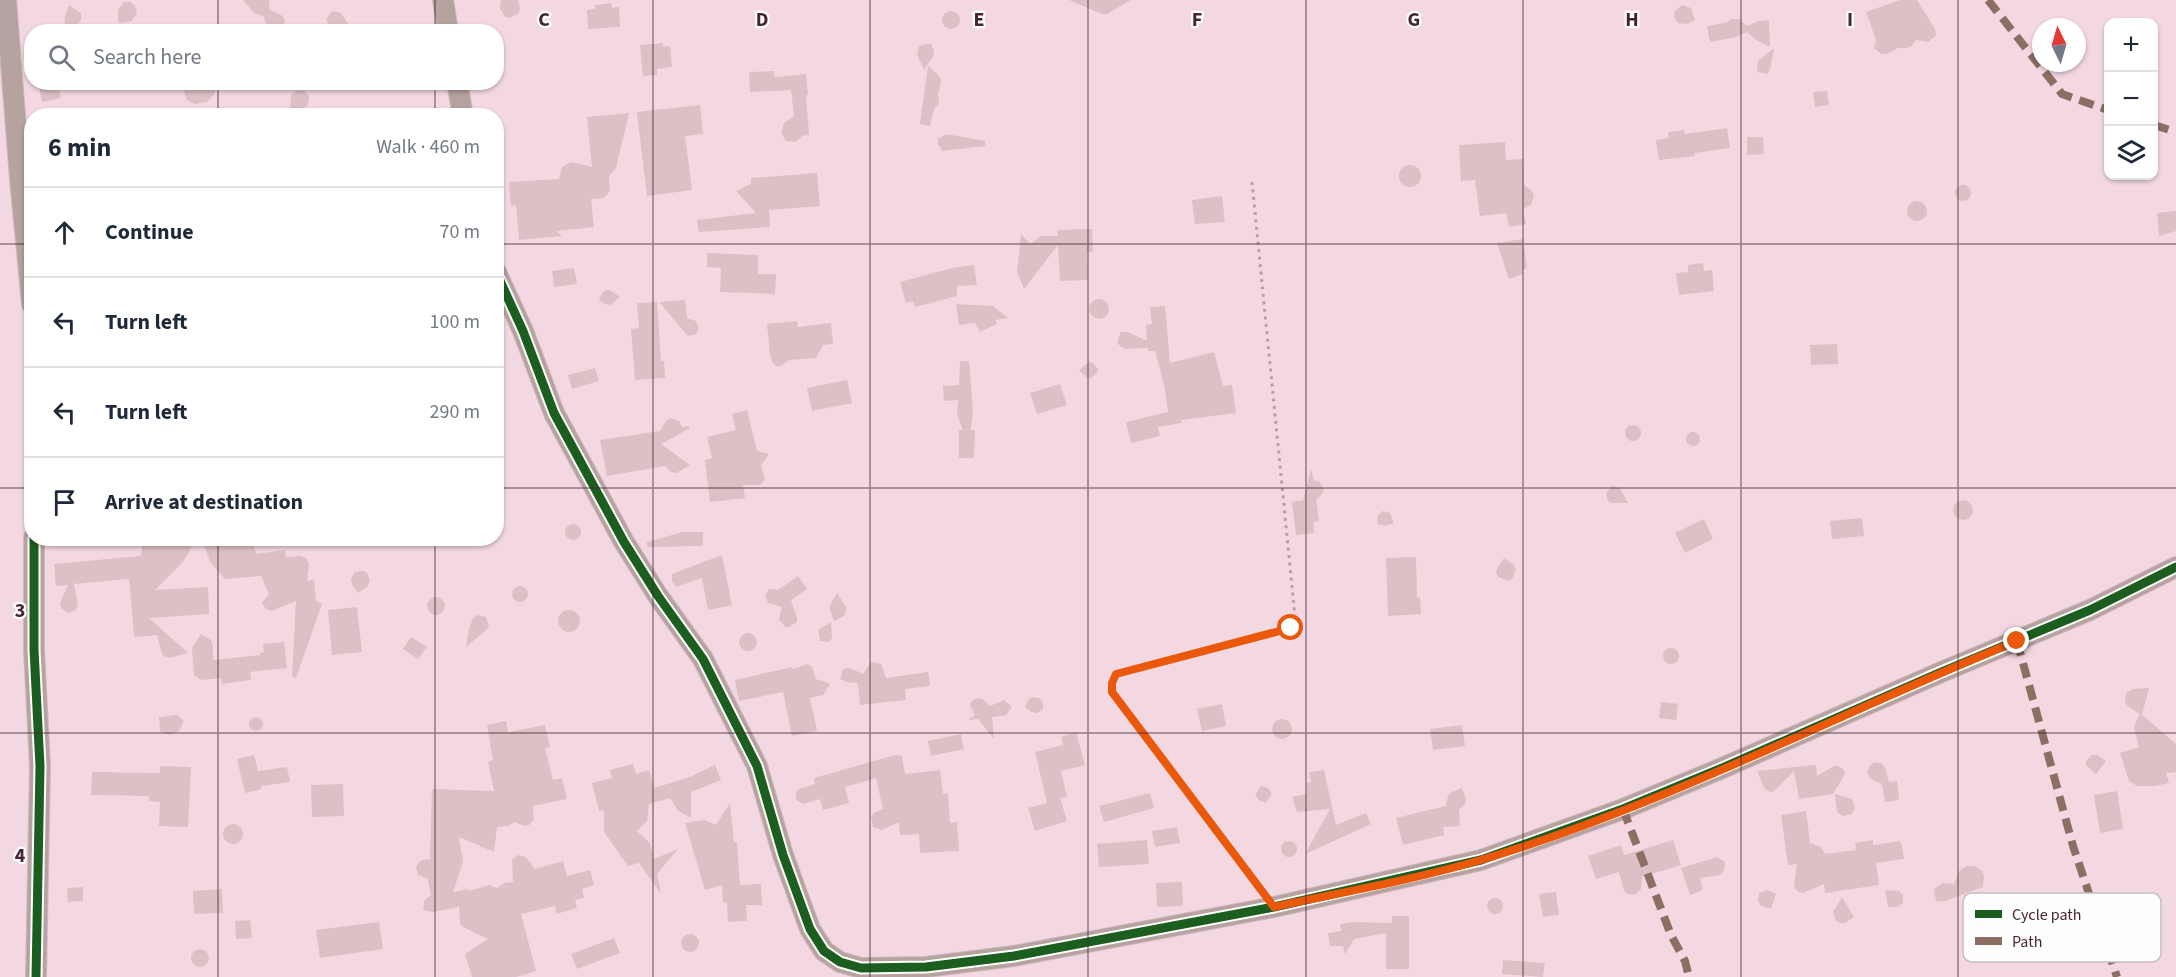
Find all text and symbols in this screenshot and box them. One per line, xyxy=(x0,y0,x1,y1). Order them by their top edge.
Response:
text: C xyxy=(538,6,550,34)
text: D xyxy=(756,6,768,34)
text: E xyxy=(974,6,984,34)
text: F xyxy=(1192,6,1202,34)
text: G xyxy=(1408,6,1420,34)
text: H xyxy=(1625,6,1639,34)
text: I xyxy=(1847,6,1853,34)
north arrow xyxy=(2032,18,2086,72)
map controls xyxy=(2104,18,2158,180)
button: + xyxy=(2104,18,2158,72)
search box xyxy=(24,24,504,90)
icon: search xyxy=(45,41,78,74)
text: Search here xyxy=(93,41,201,73)
button: − xyxy=(2104,72,2158,126)
button: layers xyxy=(2104,126,2158,180)
text: 6 min xyxy=(48,129,111,166)
text: Walk · 460 m xyxy=(376,133,480,161)
icon: ahead xyxy=(48,216,81,249)
text: Continue xyxy=(105,216,194,248)
text: 70 m xyxy=(440,218,480,246)
icon: left xyxy=(48,306,81,339)
text: Turn left xyxy=(105,306,187,338)
text: 100 m xyxy=(430,308,480,336)
icon: left xyxy=(48,396,81,429)
text: Turn left xyxy=(105,396,187,428)
text: 290 m xyxy=(430,398,480,426)
icon: arrive xyxy=(48,486,81,519)
text: Arrive at destination xyxy=(105,486,303,518)
text: 3 xyxy=(15,597,25,625)
route start xyxy=(1277,614,1303,640)
route end xyxy=(2003,627,2029,653)
text: 4 xyxy=(15,842,26,870)
legend xyxy=(1963,893,2161,962)
text: Cycle path xyxy=(2012,904,2081,926)
text: Path xyxy=(2012,931,2042,953)

